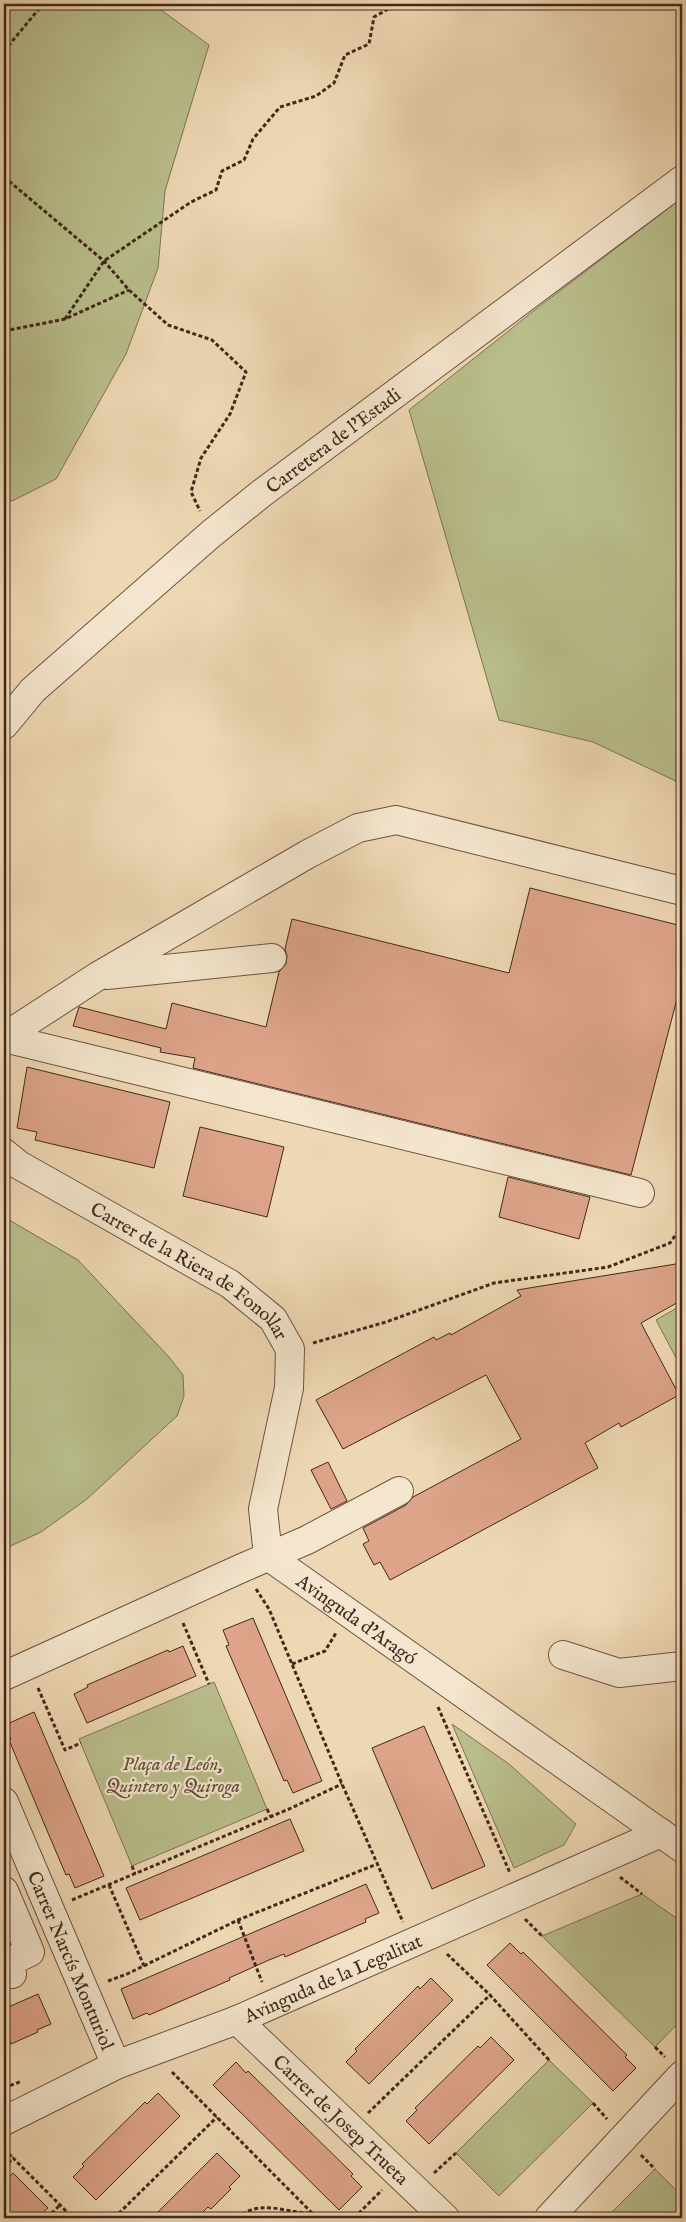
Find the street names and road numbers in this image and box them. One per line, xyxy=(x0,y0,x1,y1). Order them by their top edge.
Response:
street label: Carretera de l'Estadi xyxy=(262,384,406,500)
street label: Carrer de la Riera de Fonollar xyxy=(86,1198,292,1345)
street label: Avinguda d'Aragó xyxy=(290,1569,421,1671)
street label: Carrer Narcís Monturiol xyxy=(21,1868,119,2055)
street label: Avinguda de la Legalitat xyxy=(240,1930,427,2030)
street label: Carrer de Josep Trueta xyxy=(267,2050,414,2192)

